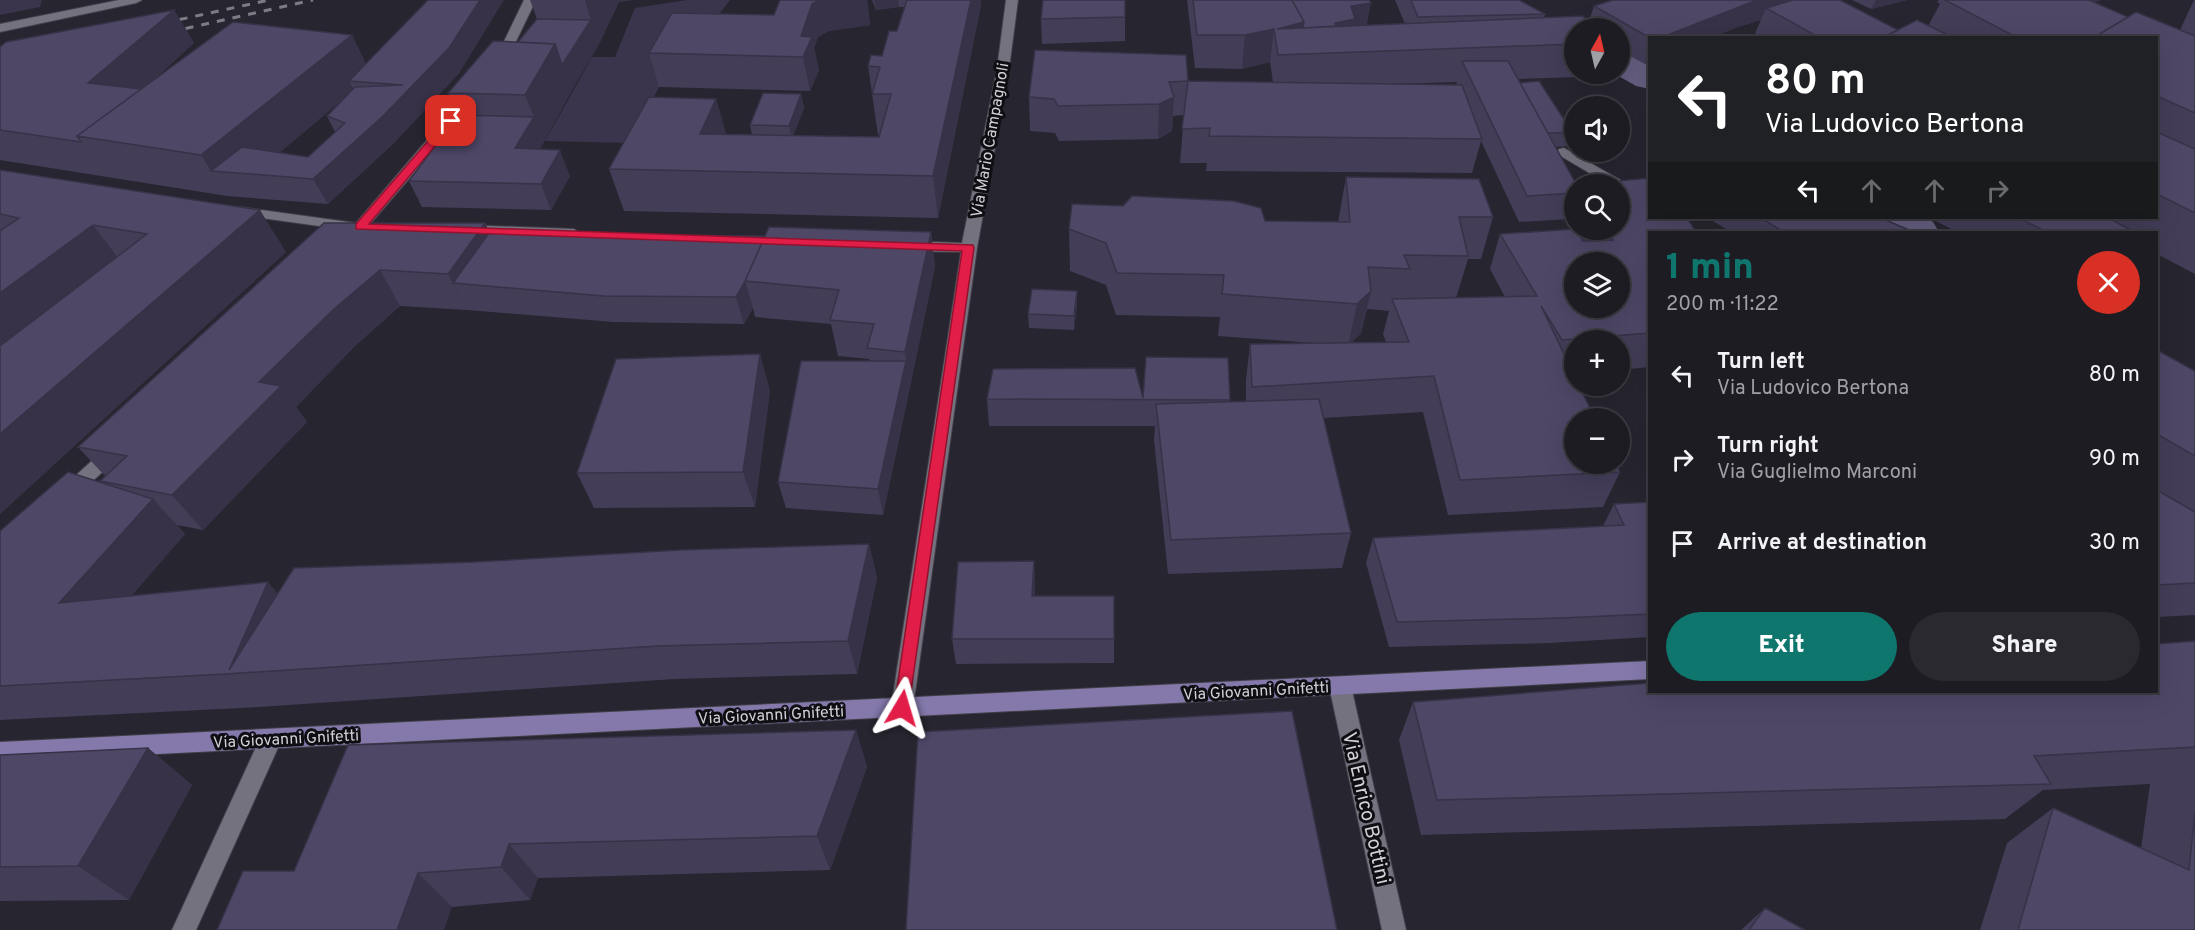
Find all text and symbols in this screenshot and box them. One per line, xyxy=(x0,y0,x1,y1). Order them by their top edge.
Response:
north arrow xyxy=(1564,18,1630,84)
map controls xyxy=(1564,18,1630,474)
text: 80 m xyxy=(1765,56,1866,109)
icon: left xyxy=(1666,60,1744,138)
street label: Via Mario Campagnoli xyxy=(968,61,1014,219)
pin xyxy=(425,95,476,146)
button: sound xyxy=(1564,96,1630,162)
icon: arrive xyxy=(434,104,467,137)
text: Via Ludovico Bertona xyxy=(1765,108,2024,142)
button: search xyxy=(1564,174,1630,240)
icon: left xyxy=(1792,174,1825,207)
icon: ahead xyxy=(1855,174,1888,207)
icon: ahead xyxy=(1918,174,1951,207)
icon: right xyxy=(1981,174,2014,207)
text: 1 min xyxy=(1666,246,1754,292)
button: close xyxy=(2077,251,2140,314)
button: layers xyxy=(1564,252,1630,318)
text: 200 m · 11:22 xyxy=(1666,292,1779,318)
button: + xyxy=(1564,330,1630,396)
text: Turn left xyxy=(1717,349,1805,376)
icon: left xyxy=(1666,359,1699,392)
text: 80 m xyxy=(2089,362,2140,389)
text: Via Ludovico Bertona xyxy=(1717,376,1909,402)
button: − xyxy=(1564,408,1630,474)
text: Turn right xyxy=(1717,433,1819,460)
icon: right xyxy=(1666,443,1699,476)
text: 90 m xyxy=(2089,446,2140,473)
text: Via Guglielmo Marconi xyxy=(1717,460,1917,486)
icon: arrive xyxy=(1666,527,1699,560)
text: Arrive at destination xyxy=(1717,530,1927,557)
text: 30 m xyxy=(2089,530,2140,557)
button: Exit xyxy=(1666,612,1897,681)
button: Share xyxy=(1909,612,2140,681)
position arrow xyxy=(870,676,934,740)
street label: Via Giovanni Gnifetti xyxy=(1183,678,1330,706)
street label: Via Giovanni Gnifetti xyxy=(698,702,845,730)
street label: Via Giovanni Gnifetti xyxy=(213,726,360,754)
street label: Via Enrico Bottini xyxy=(1335,730,1395,887)

